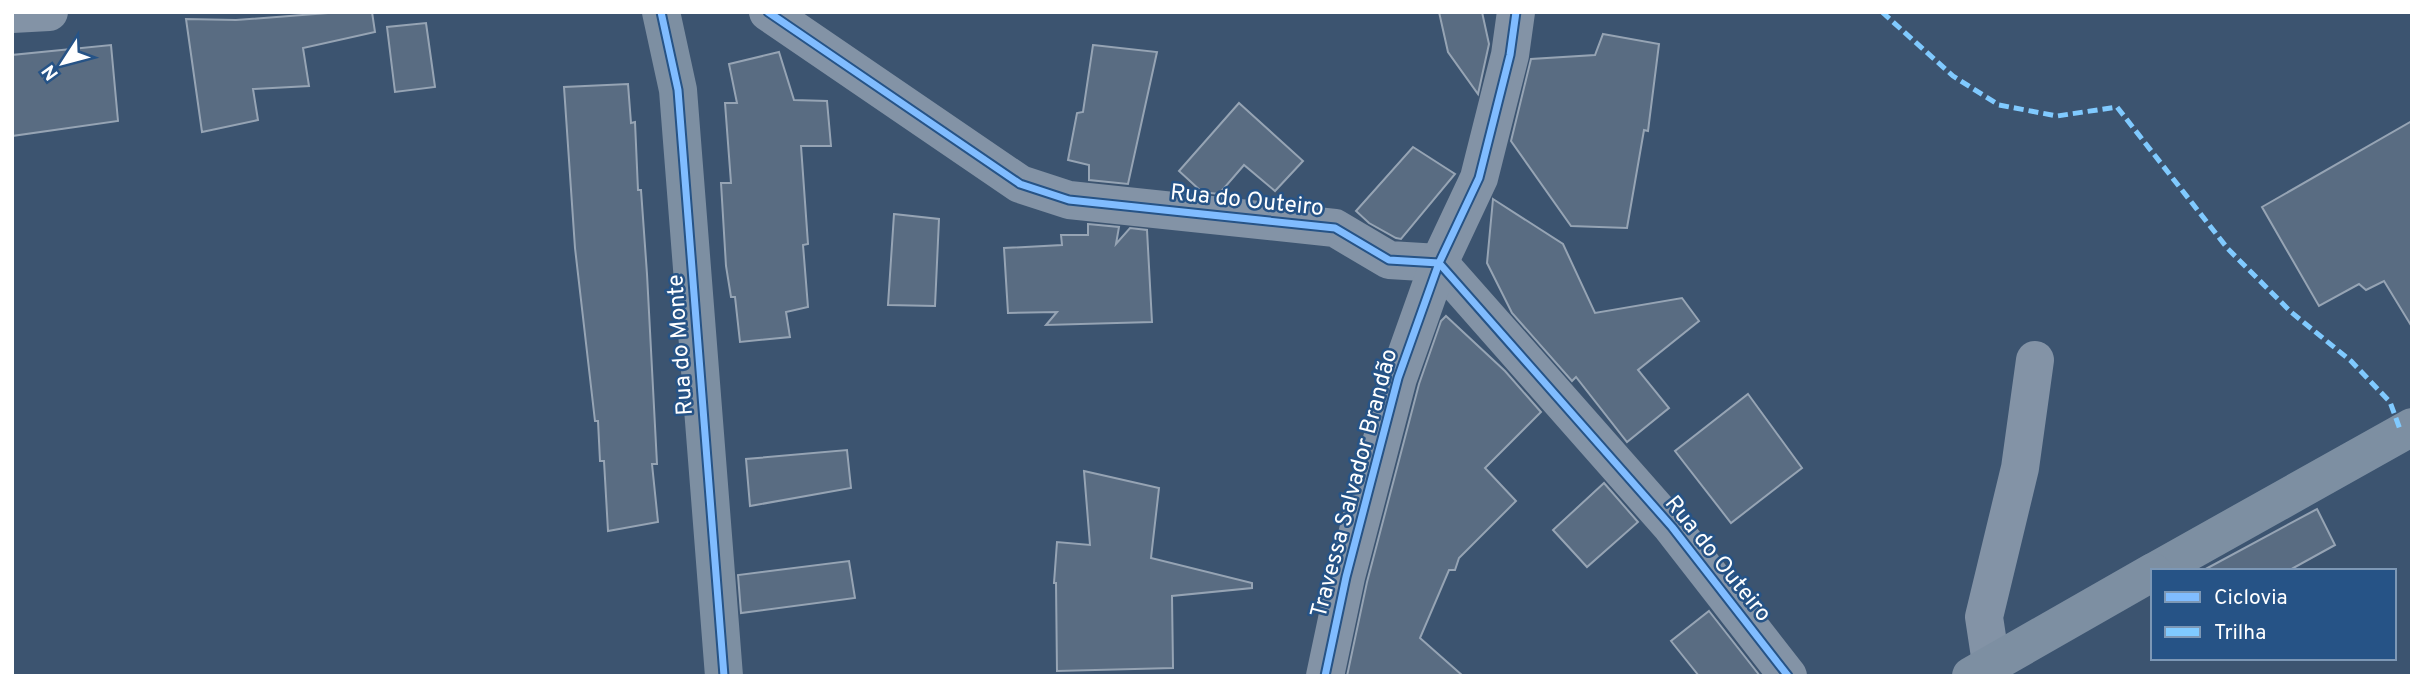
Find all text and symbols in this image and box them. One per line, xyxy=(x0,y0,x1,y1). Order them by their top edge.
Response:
north arrow xyxy=(28,28,98,98)
text: N xyxy=(37,59,65,84)
street label: Rua do Outeiro xyxy=(1168,179,1325,224)
street label: Rua do Monte xyxy=(662,273,701,416)
street label: Travessa Salvador Brandão xyxy=(1306,346,1405,621)
street label: Rua do Outeiro xyxy=(1657,490,1777,629)
legend xyxy=(2151,569,2396,660)
text: Ciclovia xyxy=(2214,585,2288,612)
text: Trilha xyxy=(2214,620,2266,647)

